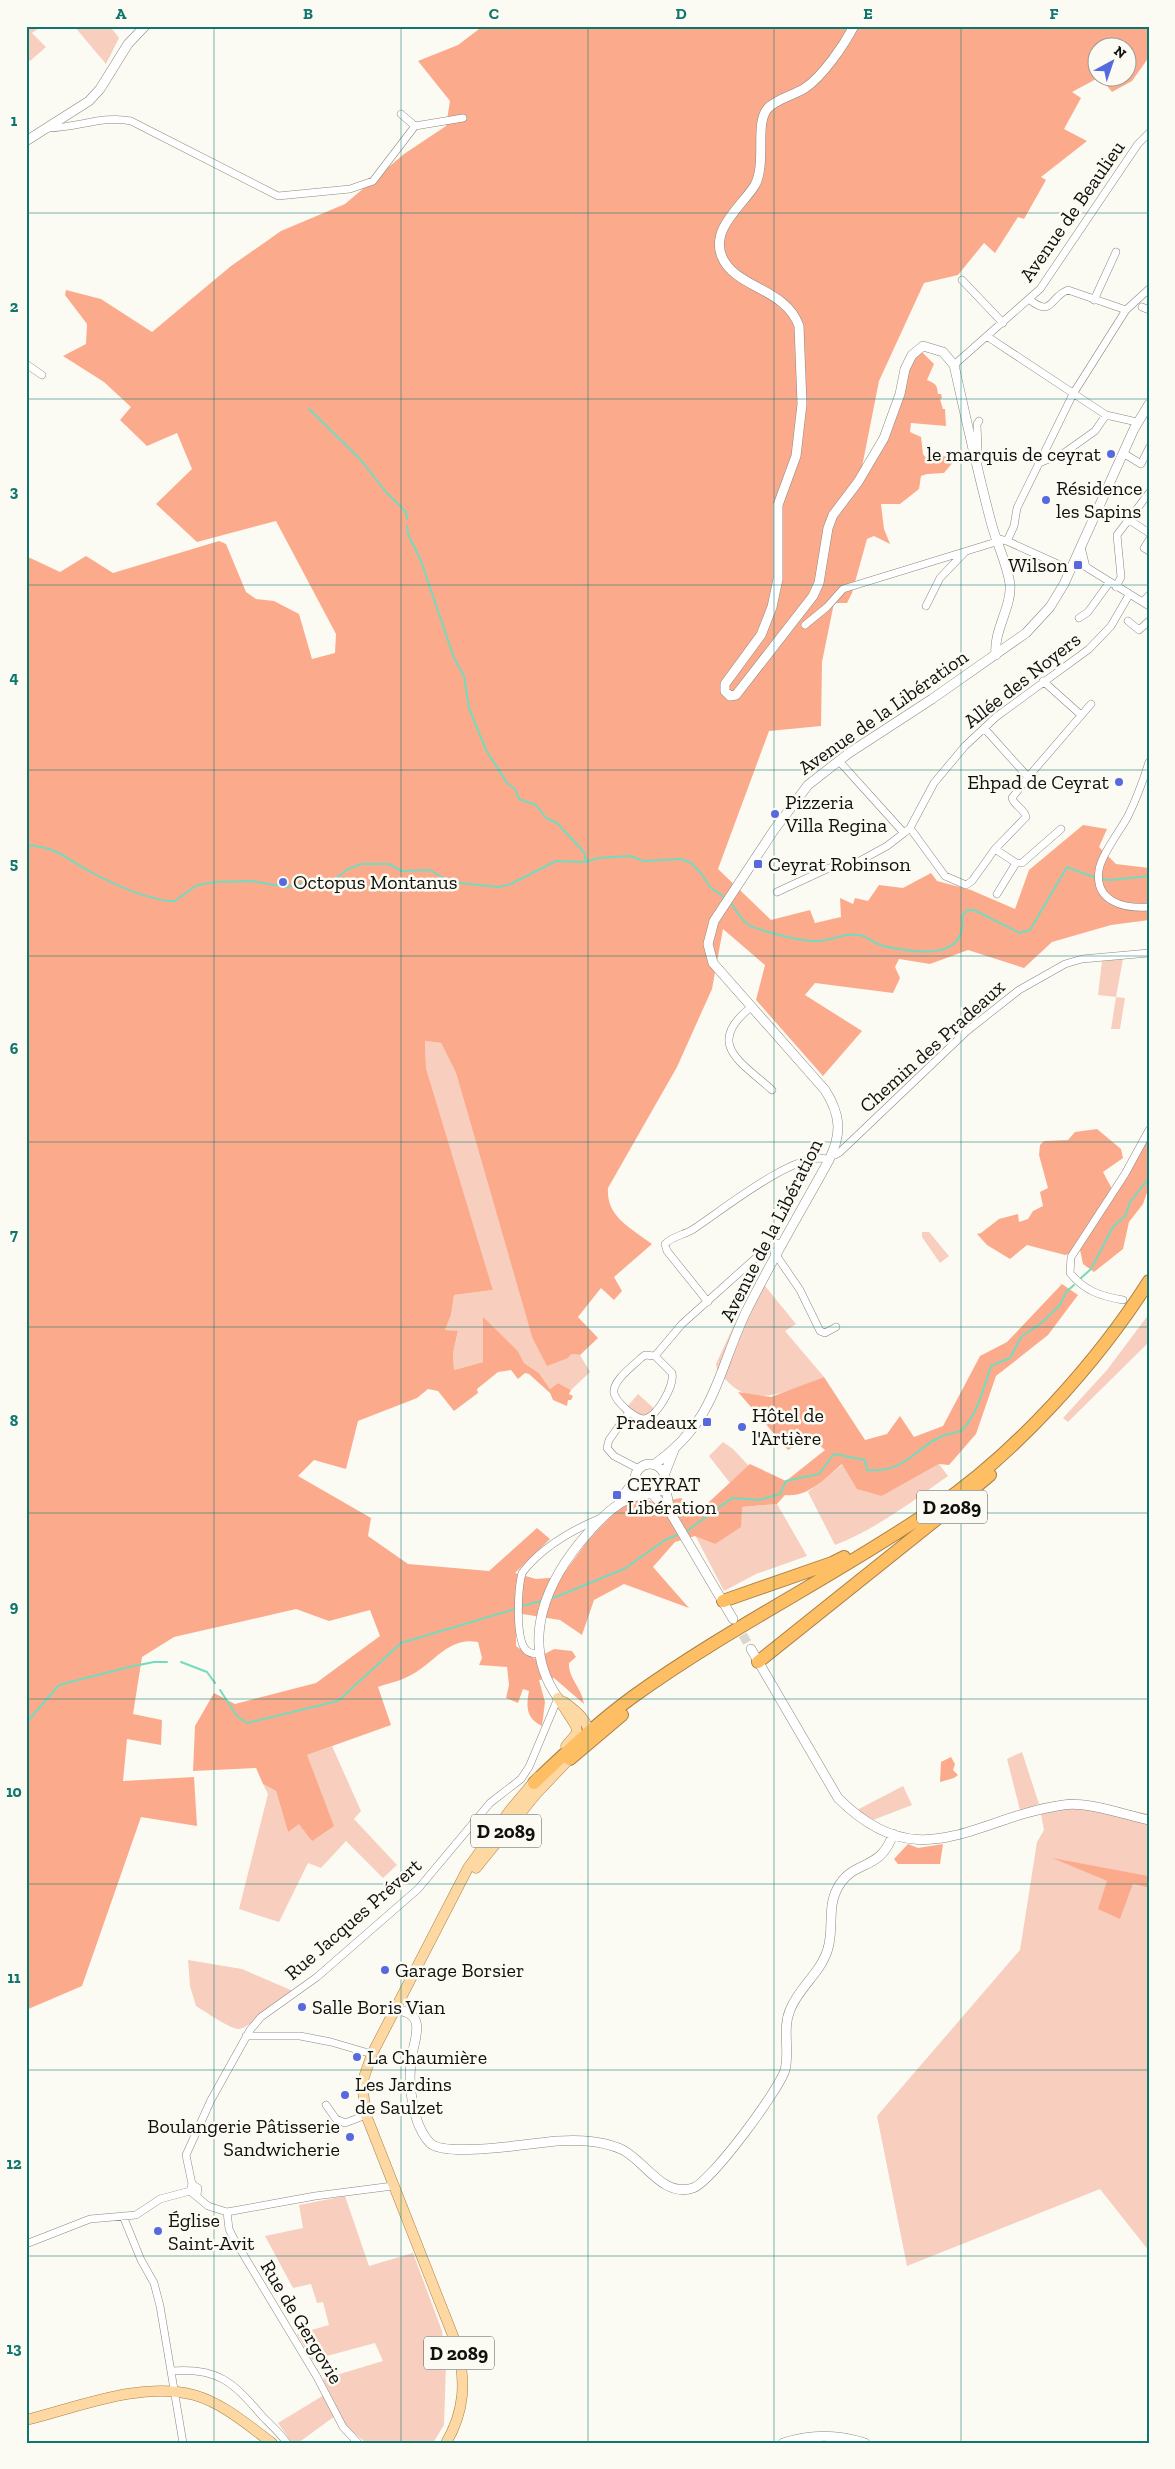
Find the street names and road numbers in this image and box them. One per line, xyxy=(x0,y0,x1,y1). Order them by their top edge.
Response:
street label: Avenue de Beaulieu xyxy=(1014,136,1130,286)
street label: Allée des Noyers xyxy=(959,627,1085,733)
street label: Avenue de la Libération xyxy=(793,644,973,780)
street label: Chemin des Pradeaux xyxy=(854,974,1010,1118)
street label: Avenue de la Libération xyxy=(715,1134,828,1325)
road number: D 2089 xyxy=(917,1490,987,1524)
road number: D 2089 xyxy=(471,1814,541,1848)
street label: Rue Jacques Prévert xyxy=(280,1853,427,1985)
street label: Rue de Gergovie xyxy=(256,2256,348,2388)
road number: D 2089 xyxy=(424,2336,494,2370)

